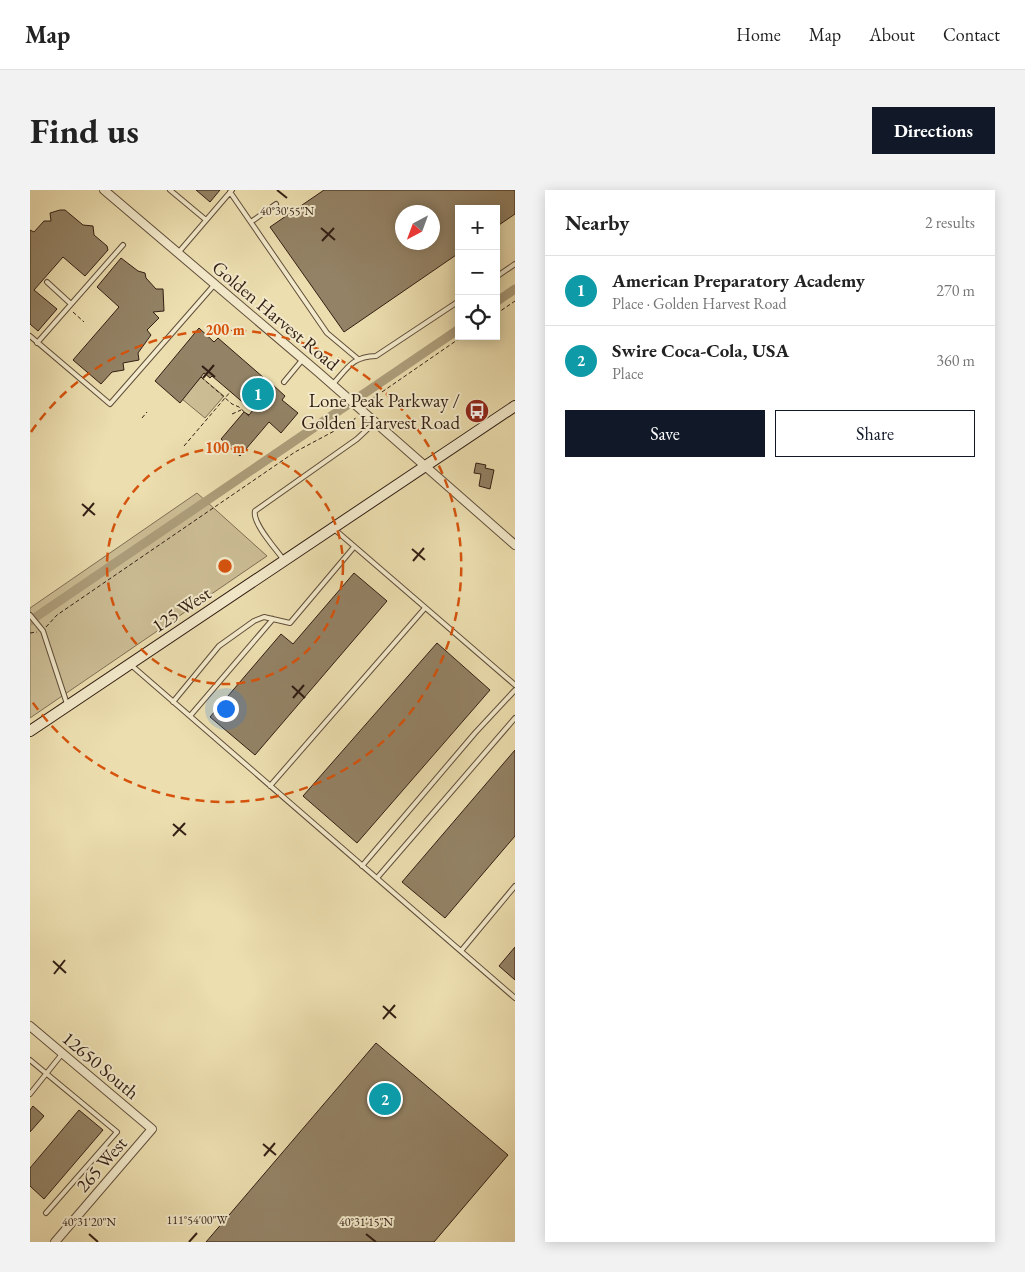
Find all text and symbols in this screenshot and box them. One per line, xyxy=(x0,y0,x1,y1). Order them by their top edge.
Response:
text: Map xyxy=(25,19,70,50)
text: Home xyxy=(736,23,781,46)
text: Map xyxy=(809,23,841,46)
text: About xyxy=(869,23,915,46)
text: Contact xyxy=(943,23,1000,46)
button: Directions xyxy=(872,107,995,154)
text: Find us xyxy=(30,108,139,153)
text: 40°30'55"N xyxy=(260,203,314,219)
north arrow xyxy=(395,205,440,250)
map controls xyxy=(455,205,500,340)
button: + xyxy=(455,205,500,250)
text: Nearby xyxy=(565,209,629,236)
text: 2 results xyxy=(925,212,975,233)
button: − xyxy=(455,250,500,295)
street label: Golden Harvest Road xyxy=(207,255,345,376)
text: American Preparatory Academy xyxy=(612,268,865,293)
text: 1 xyxy=(577,280,585,301)
text: 270 m xyxy=(936,280,975,301)
text: Place · Golden Harvest Road xyxy=(612,293,787,314)
button: locate xyxy=(455,295,500,340)
text: 200 m xyxy=(205,320,245,339)
text: Swire Coca-Cola, USA xyxy=(612,338,789,363)
text: 2 xyxy=(577,350,585,371)
text: 360 m xyxy=(936,350,975,371)
text: Place xyxy=(612,363,644,384)
pin: 1 xyxy=(242,375,274,413)
place label: Lone Peak Parkway / Golden Harvest Road xyxy=(301,388,460,435)
bus stop icon: Lone Peak Parkway / Golden Harvest Road xyxy=(464,398,490,424)
button: Save xyxy=(565,410,765,457)
button: Share xyxy=(775,410,975,457)
text: 100 m xyxy=(205,438,245,457)
centre of rings xyxy=(216,557,234,575)
street label: 125 West xyxy=(147,581,216,638)
your location xyxy=(213,696,239,722)
street label: 12650 South xyxy=(57,1026,145,1105)
pin: 2 xyxy=(369,1080,401,1118)
street label: 265 West xyxy=(70,1131,133,1198)
text: 111°54'00"W xyxy=(166,1212,229,1228)
text: 40°31'20"N xyxy=(62,1214,116,1230)
text: 40°31'15"N xyxy=(339,1214,393,1230)

